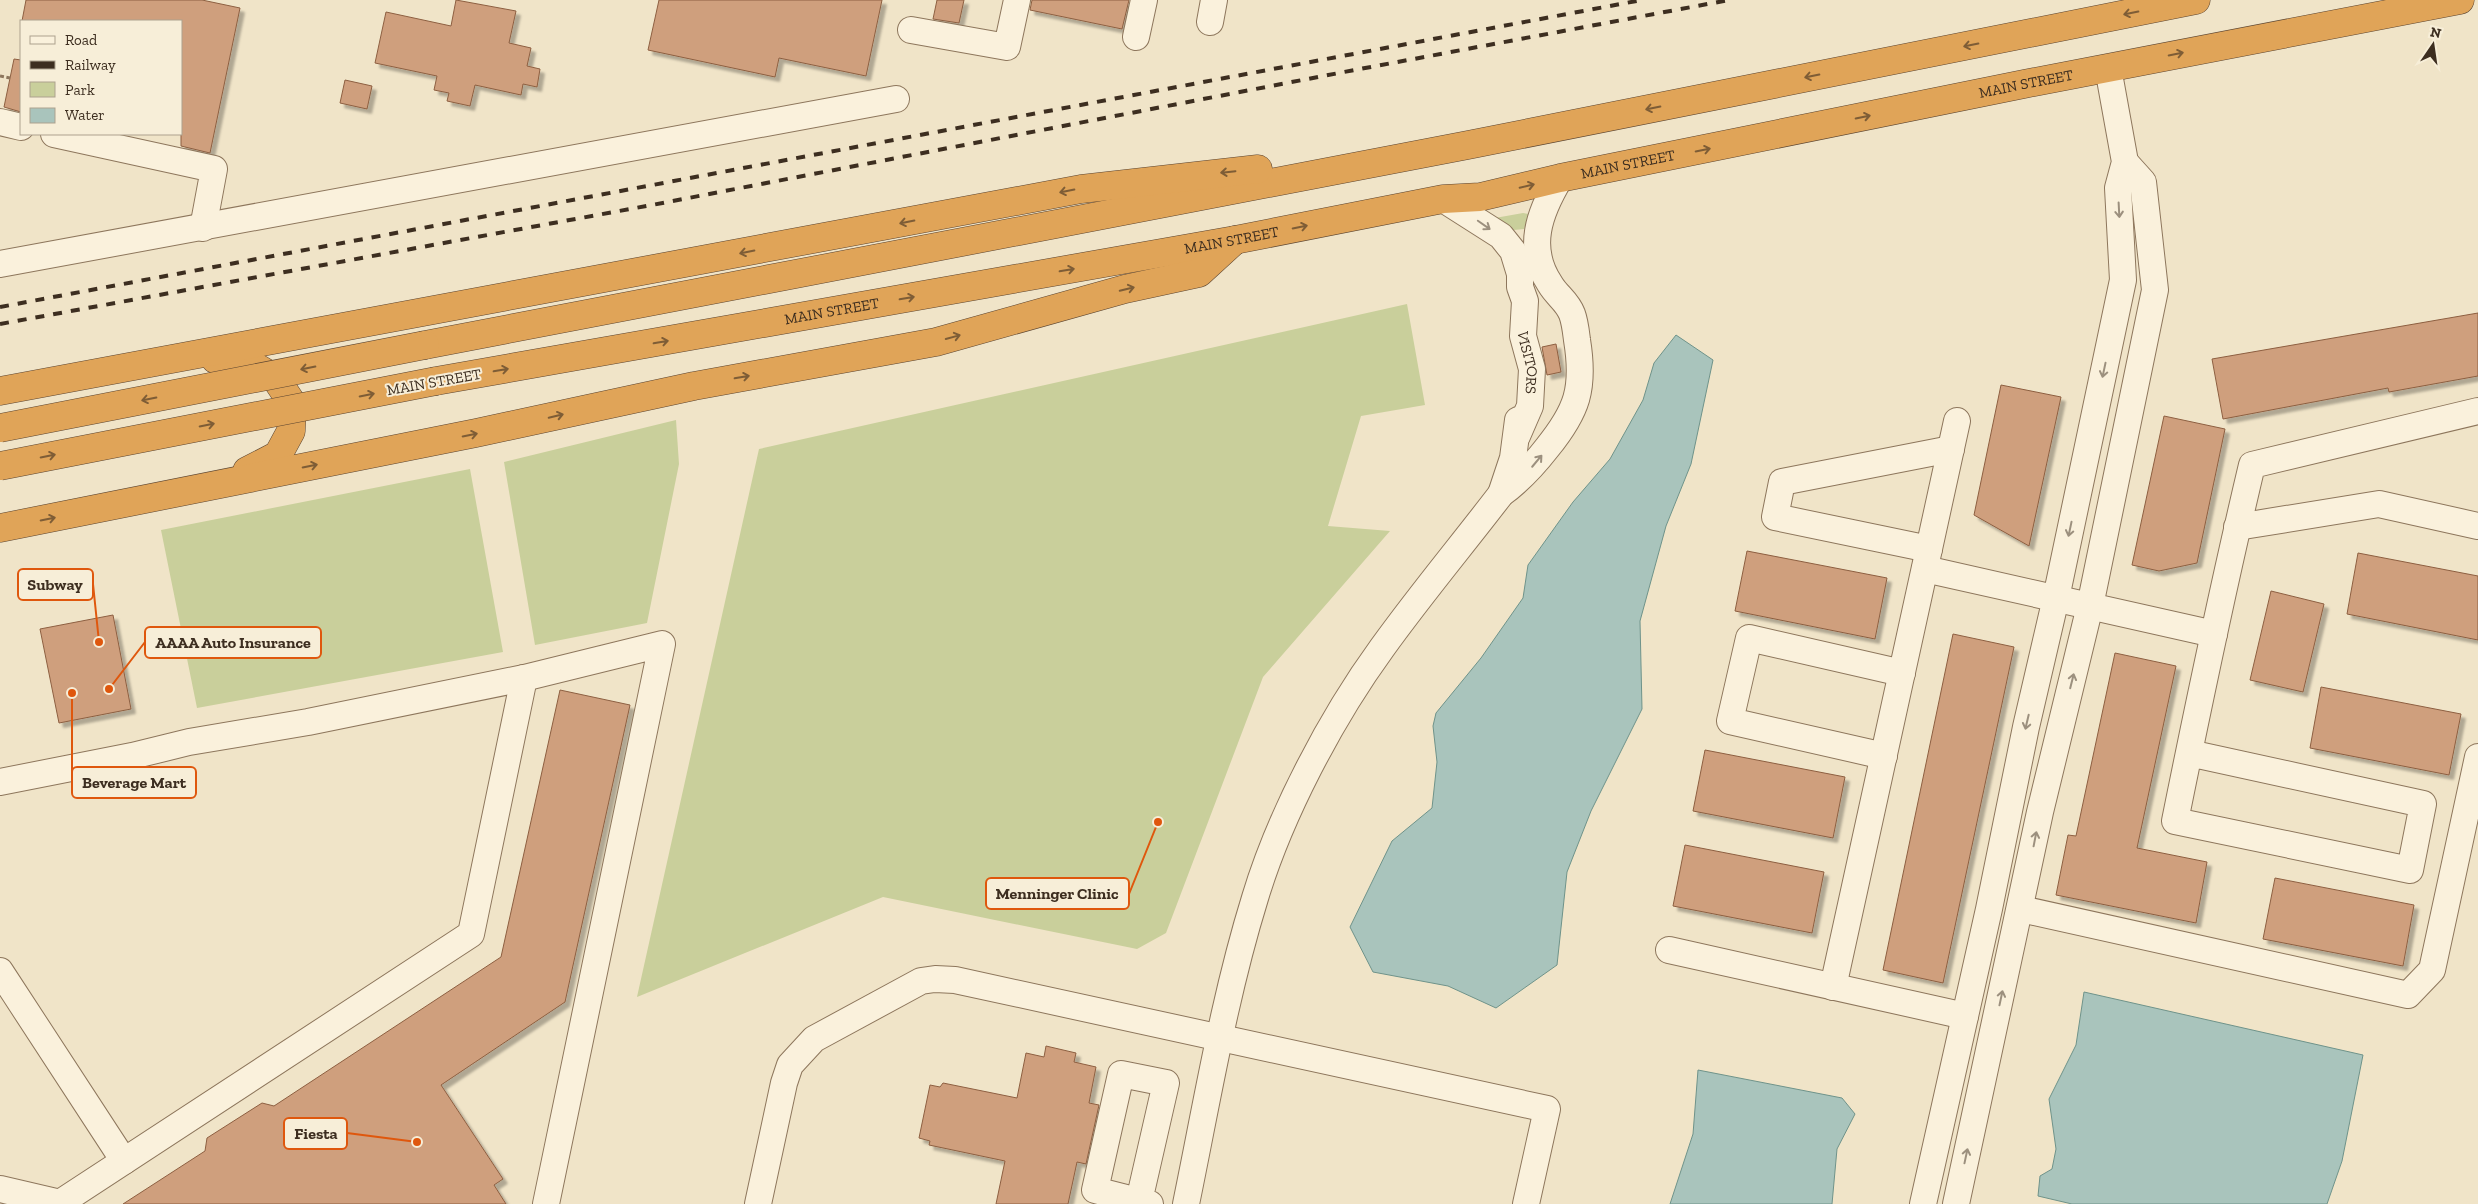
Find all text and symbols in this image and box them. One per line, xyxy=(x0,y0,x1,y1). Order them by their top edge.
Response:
one-way arrow xyxy=(2123,9,2139,18)
legend xyxy=(20,20,182,135)
north arrow xyxy=(2408,20,2458,70)
text: N xyxy=(2429,23,2443,42)
text: Road xyxy=(65,31,98,49)
one-way arrow xyxy=(1964,40,1980,50)
one-way arrow xyxy=(2168,49,2184,59)
text: Railway xyxy=(65,56,116,74)
street label: MAIN STREET xyxy=(1977,66,2075,102)
one-way arrow xyxy=(1805,72,1821,82)
text: Park xyxy=(65,81,95,99)
one-way arrow xyxy=(1645,104,1661,113)
text: Water xyxy=(65,106,105,124)
one-way arrow xyxy=(1854,112,1870,122)
one-way arrow xyxy=(1695,145,1711,154)
street label: MAIN STREET xyxy=(1579,146,1677,183)
one-way arrow xyxy=(1220,167,1236,177)
one-way arrow xyxy=(1519,181,1535,190)
one-way arrow xyxy=(1059,187,1075,197)
one-way arrow xyxy=(2115,201,2124,217)
one-way arrow xyxy=(899,217,915,227)
one-way arrow xyxy=(1477,220,1491,230)
one-way arrow xyxy=(1291,222,1307,232)
street label: MAIN STREET xyxy=(1183,223,1280,258)
one-way arrow xyxy=(740,248,756,257)
one-way arrow xyxy=(1059,264,1075,274)
one-way arrow xyxy=(1118,284,1134,293)
one-way arrow xyxy=(899,293,915,303)
street label: MAIN STREET xyxy=(783,294,881,328)
street label: VISITORS xyxy=(1514,329,1541,395)
one-way arrow xyxy=(945,331,961,341)
one-way arrow xyxy=(652,336,668,346)
one-way arrow xyxy=(2099,362,2108,378)
one-way arrow xyxy=(301,364,317,373)
one-way arrow xyxy=(492,364,508,374)
street label: MAIN STREET xyxy=(385,365,483,399)
one-way arrow xyxy=(734,371,750,381)
one-way arrow xyxy=(359,389,375,399)
one-way arrow xyxy=(141,395,157,405)
one-way arrow xyxy=(548,411,564,420)
one-way arrow xyxy=(199,420,215,430)
one-way arrow xyxy=(461,429,477,439)
one-way arrow xyxy=(39,451,55,461)
one-way arrow xyxy=(1531,455,1542,468)
one-way arrow xyxy=(302,461,318,471)
one-way arrow xyxy=(39,513,55,523)
one-way arrow xyxy=(2065,521,2075,537)
callout: Subway xyxy=(18,569,93,600)
text: Subway xyxy=(27,575,83,594)
callout: AAAA Auto Insurance xyxy=(145,627,321,658)
text: AAAA Auto Insurance xyxy=(155,633,311,652)
one-way arrow xyxy=(2068,673,2077,689)
one-way arrow xyxy=(2022,713,2031,729)
callout: Beverage Mart xyxy=(72,767,196,798)
text: Beverage Mart xyxy=(82,773,187,792)
one-way arrow xyxy=(2030,831,2040,847)
callout: Menninger Clinic xyxy=(986,878,1129,909)
text: Menninger Clinic xyxy=(995,884,1119,903)
one-way arrow xyxy=(1997,990,2006,1006)
callout: Fiesta xyxy=(284,1118,347,1149)
text: Fiesta xyxy=(294,1124,338,1143)
one-way arrow xyxy=(1962,1149,1971,1165)

